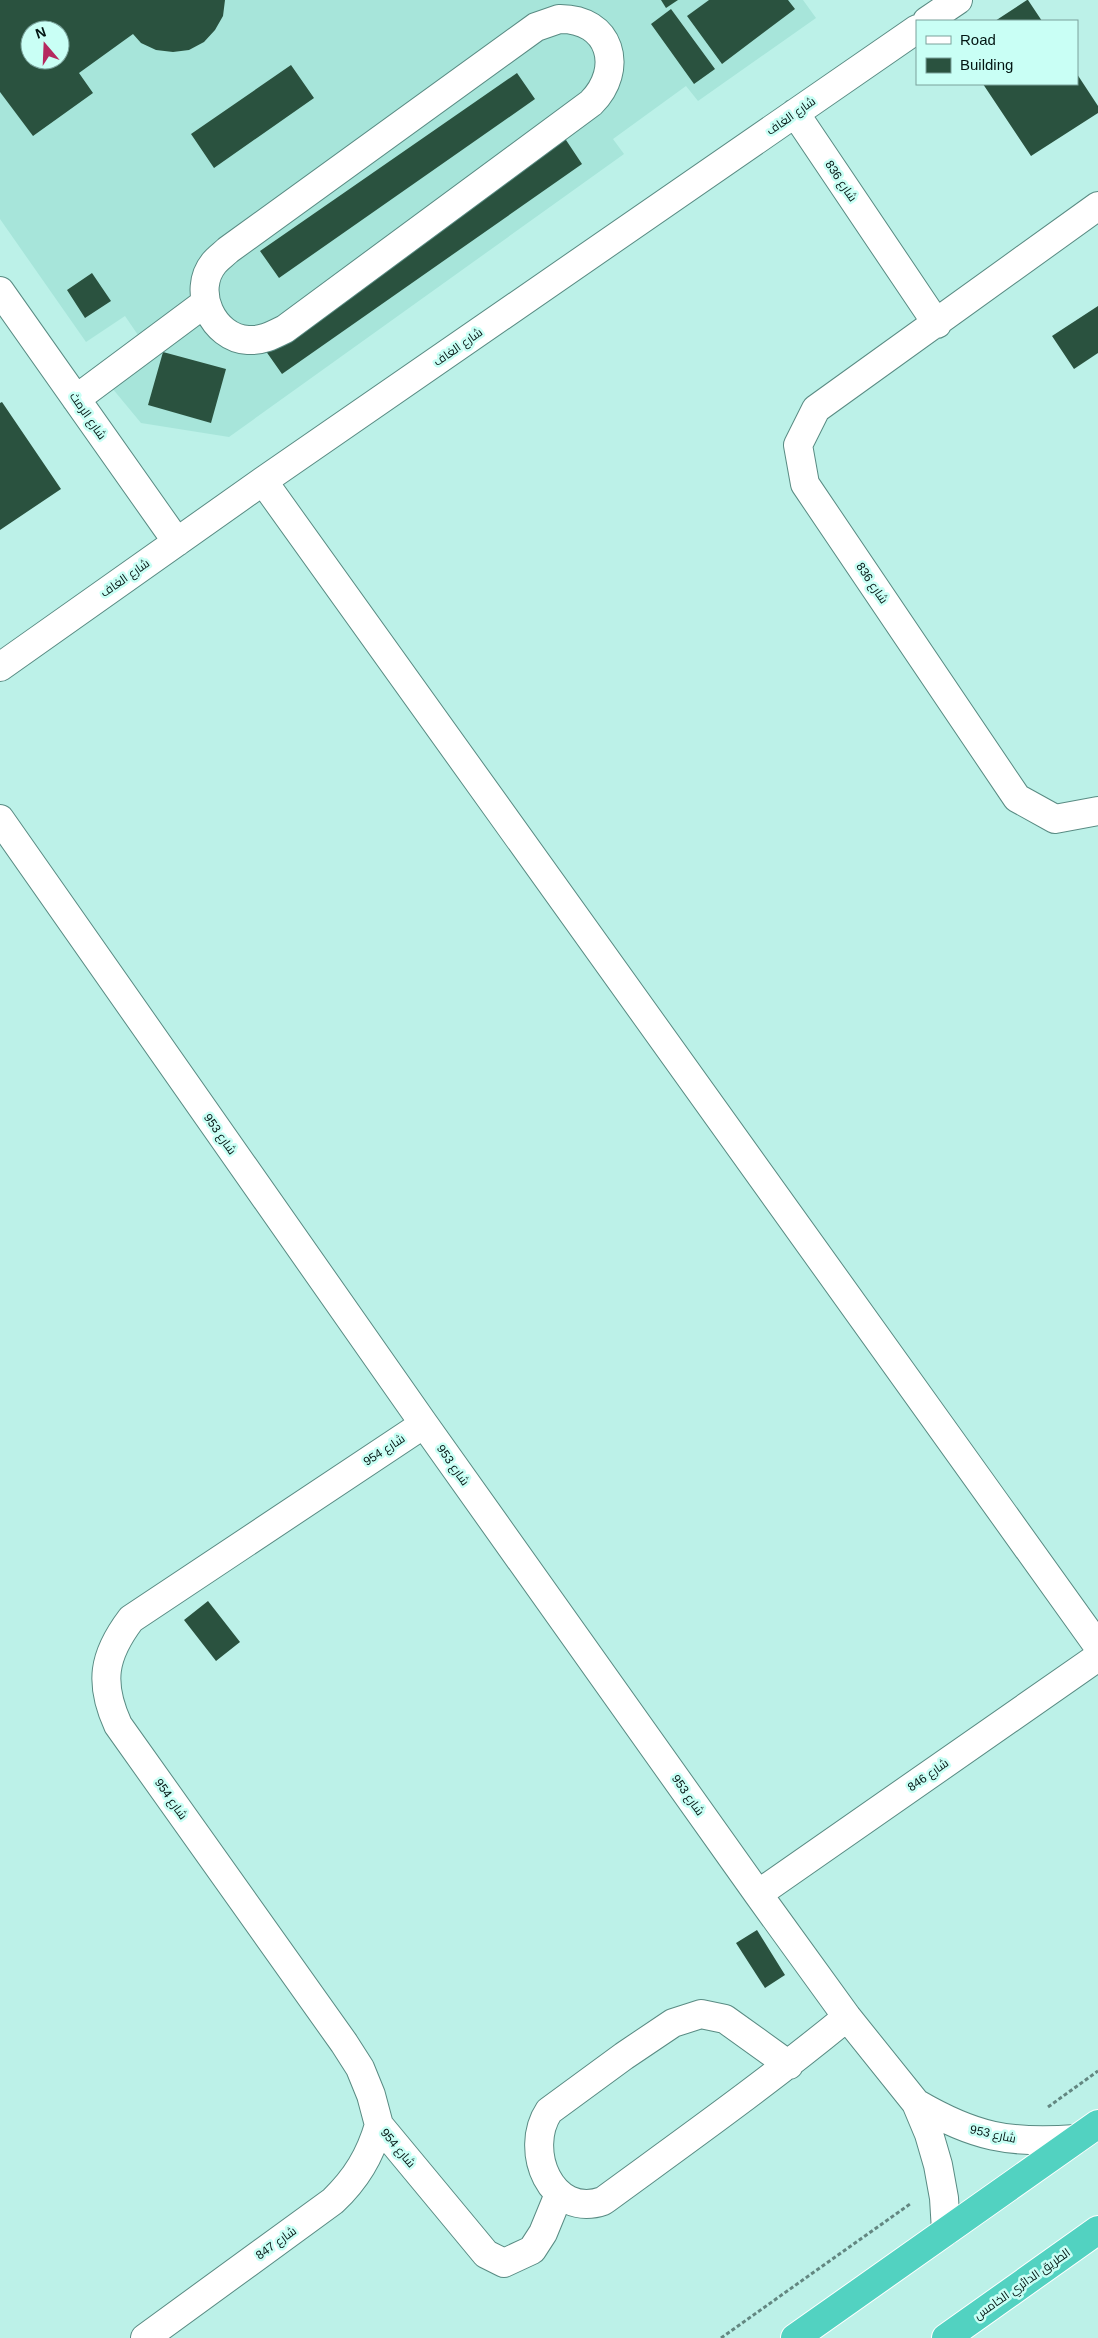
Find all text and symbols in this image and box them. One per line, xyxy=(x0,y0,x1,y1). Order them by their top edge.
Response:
north arrow xyxy=(20,20,70,70)
legend xyxy=(916,20,1078,85)
text: N xyxy=(33,23,48,42)
text: Road xyxy=(960,31,996,48)
text: Building xyxy=(960,56,1013,73)
street label: شارع الغاف xyxy=(764,94,819,139)
street label: شارع 836 xyxy=(821,158,860,205)
street label: شارع الغاف xyxy=(431,325,486,370)
street label: شارع الرمث xyxy=(66,390,109,443)
street label: شارع الغاف xyxy=(98,556,153,601)
street label: شارع 836 xyxy=(852,560,891,607)
street label: شارع 953 xyxy=(200,1111,239,1158)
street label: شارع 954 xyxy=(361,1431,408,1469)
street label: شارع 953 xyxy=(433,1442,472,1489)
street label: شارع 846 xyxy=(905,1756,952,1795)
street label: شارع 953 xyxy=(668,1772,707,1819)
street label: شارع 954 xyxy=(151,1776,190,1823)
street label: شارع 953 xyxy=(969,2122,1017,2147)
street label: شارع 954 xyxy=(377,2126,418,2171)
street label: شارع 847 xyxy=(253,2224,300,2263)
street label: الطريق الدائري الخامس xyxy=(971,2245,1075,2325)

